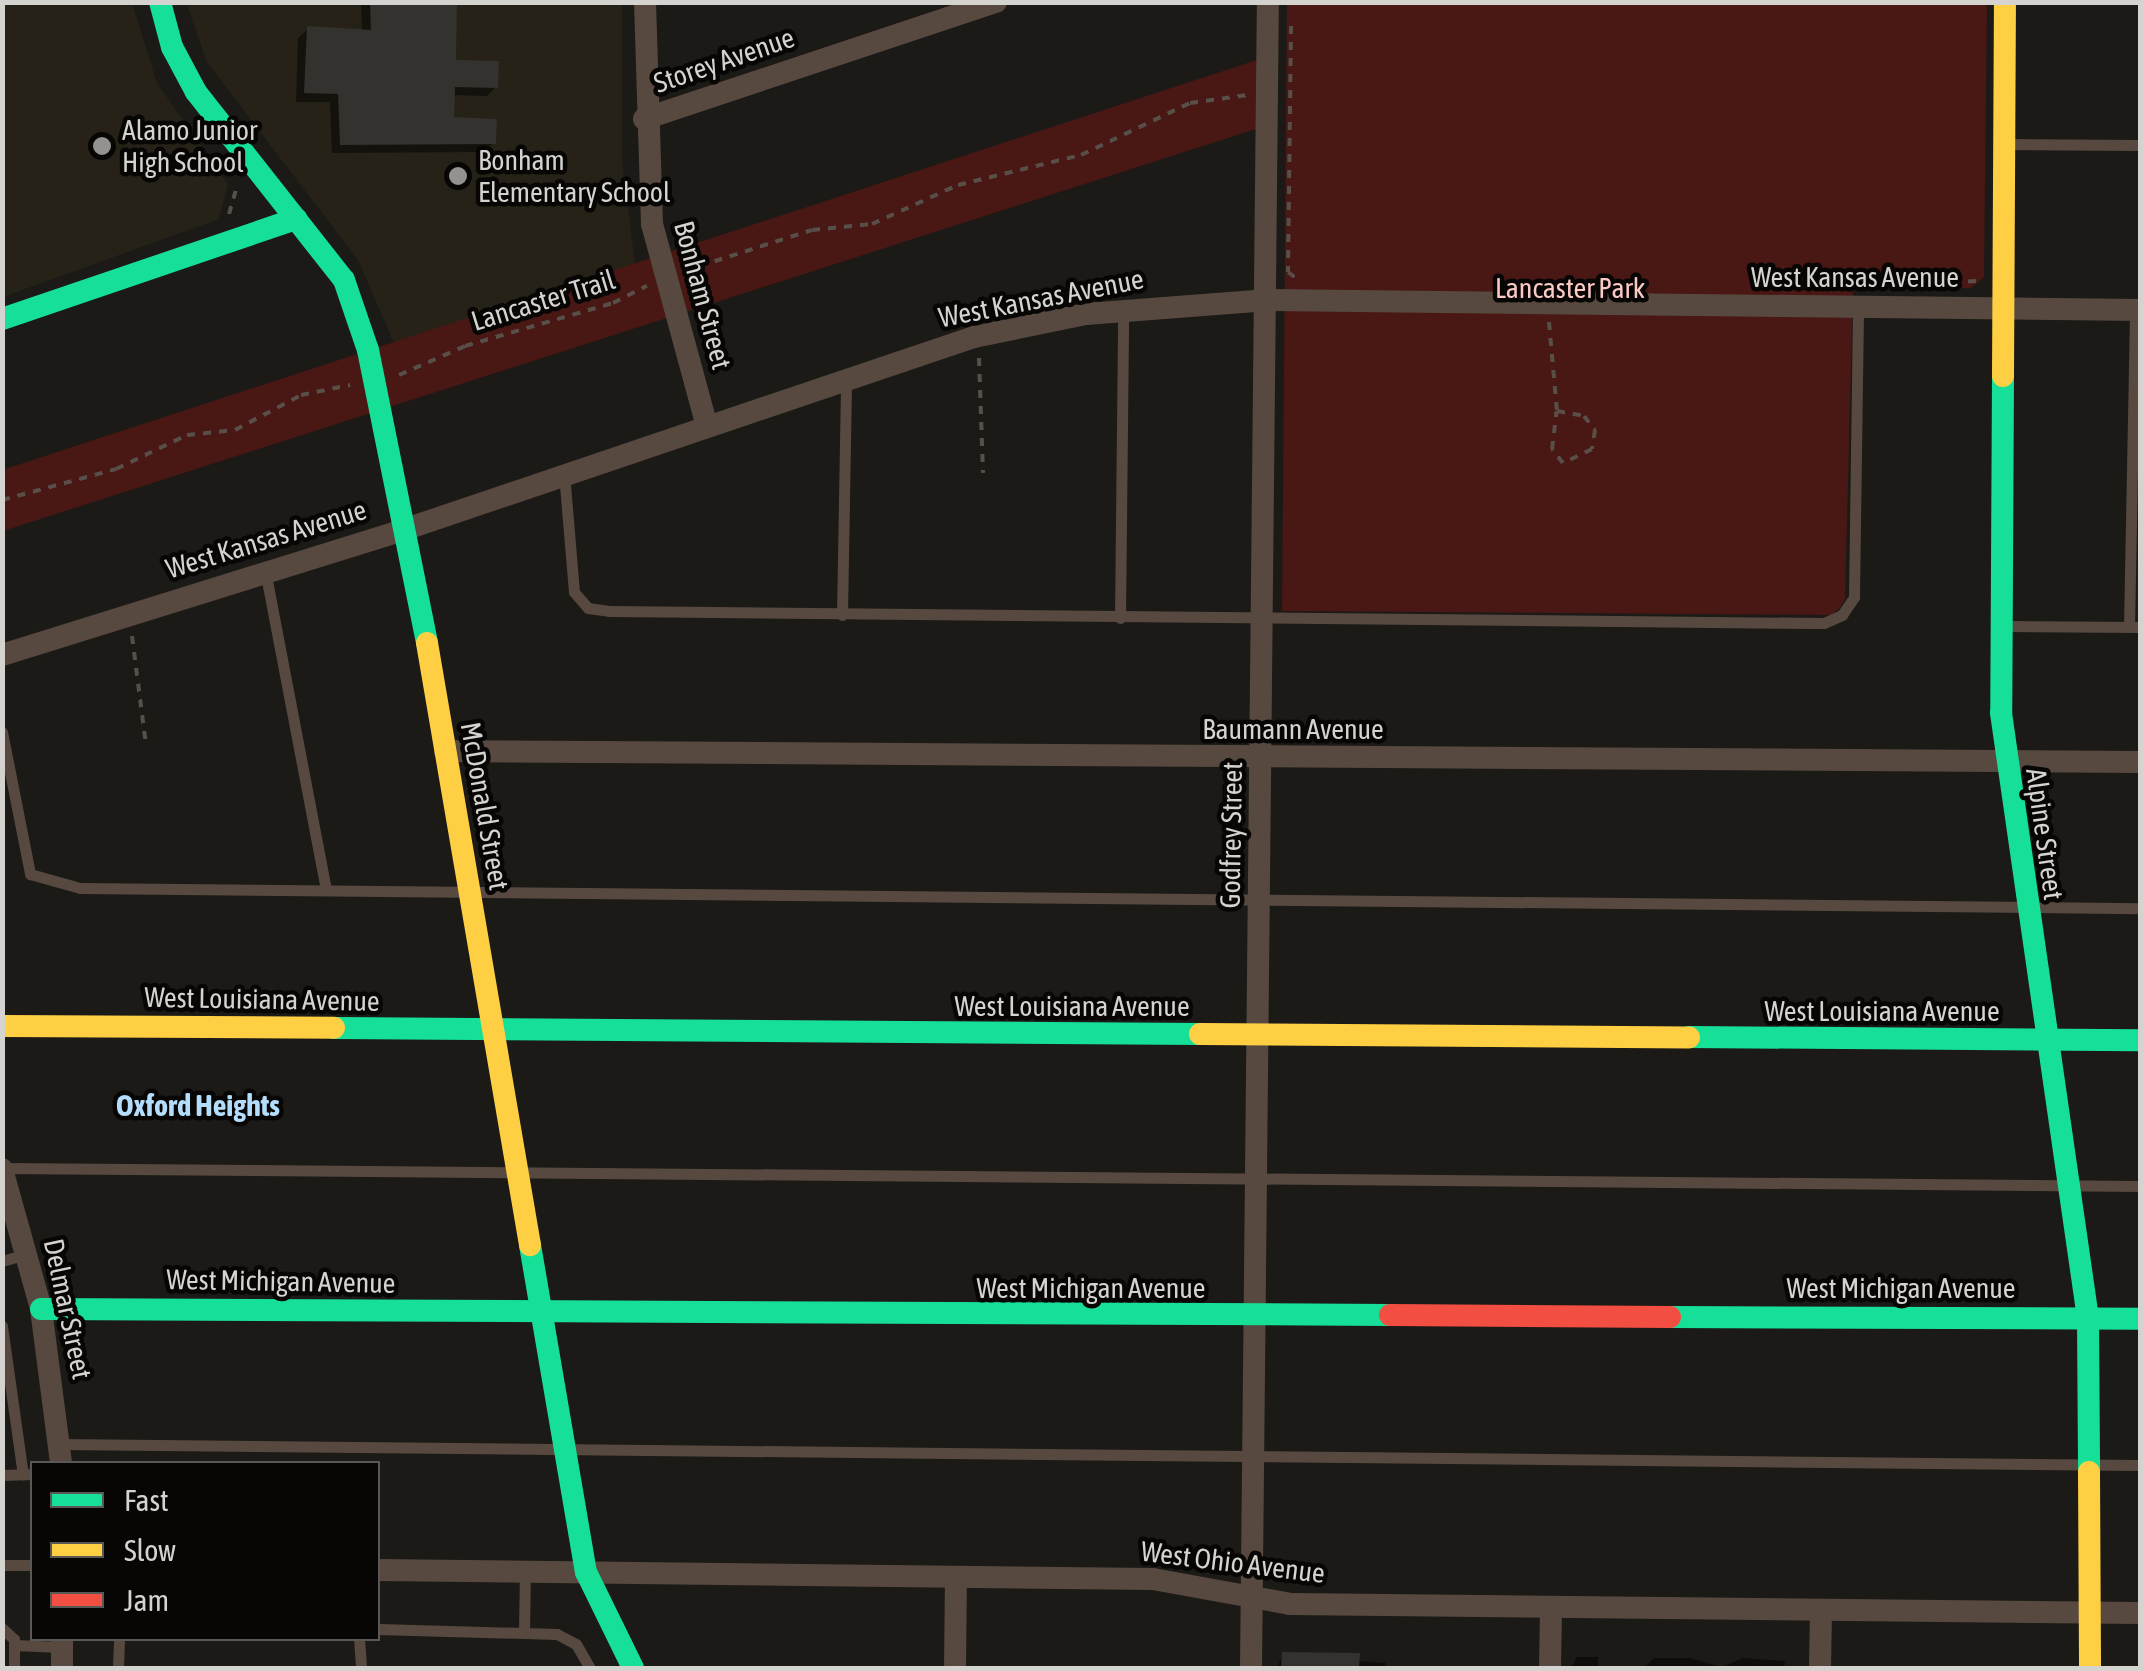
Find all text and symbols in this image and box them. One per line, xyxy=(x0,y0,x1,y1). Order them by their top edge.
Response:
street label: Storey Avenue xyxy=(649,20,799,100)
place label: Alamo Junior High School xyxy=(122,113,257,179)
marker: Alamo Junior High School xyxy=(91,135,113,157)
place label: Bonham Elementary School xyxy=(478,143,670,209)
marker: Bonham Elementary School xyxy=(447,165,469,187)
street label: Bonham Street xyxy=(667,217,739,373)
street label: West Kansas Avenue xyxy=(1751,260,1959,294)
street label: Lancaster Trail xyxy=(467,262,619,338)
street label: West Kansas Avenue xyxy=(936,262,1146,334)
park label: Lancaster Park xyxy=(1495,271,1645,305)
street label: West Kansas Avenue xyxy=(162,493,370,585)
street label: Baumann Avenue xyxy=(1202,712,1384,746)
street label: McDonald Street xyxy=(454,719,516,893)
street label: Godfrey Street xyxy=(1213,761,1249,909)
street label: Alpine Street xyxy=(2019,766,2071,902)
street label: West Louisiana Avenue xyxy=(144,980,380,1018)
street label: West Louisiana Avenue xyxy=(954,989,1190,1023)
street label: West Louisiana Avenue xyxy=(1764,994,2000,1028)
district label: Oxford Heights xyxy=(116,1087,280,1123)
street label: Delmar Street xyxy=(37,1236,99,1382)
street label: West Michigan Avenue xyxy=(166,1262,396,1300)
street label: West Michigan Avenue xyxy=(977,1271,1205,1305)
street label: West Michigan Avenue xyxy=(1787,1271,2015,1305)
legend xyxy=(30,1461,380,1641)
text: Fast xyxy=(124,1483,169,1517)
text: Slow xyxy=(124,1533,176,1567)
street label: West Ohio Avenue xyxy=(1139,1534,1327,1590)
text: Jam xyxy=(124,1583,169,1617)

